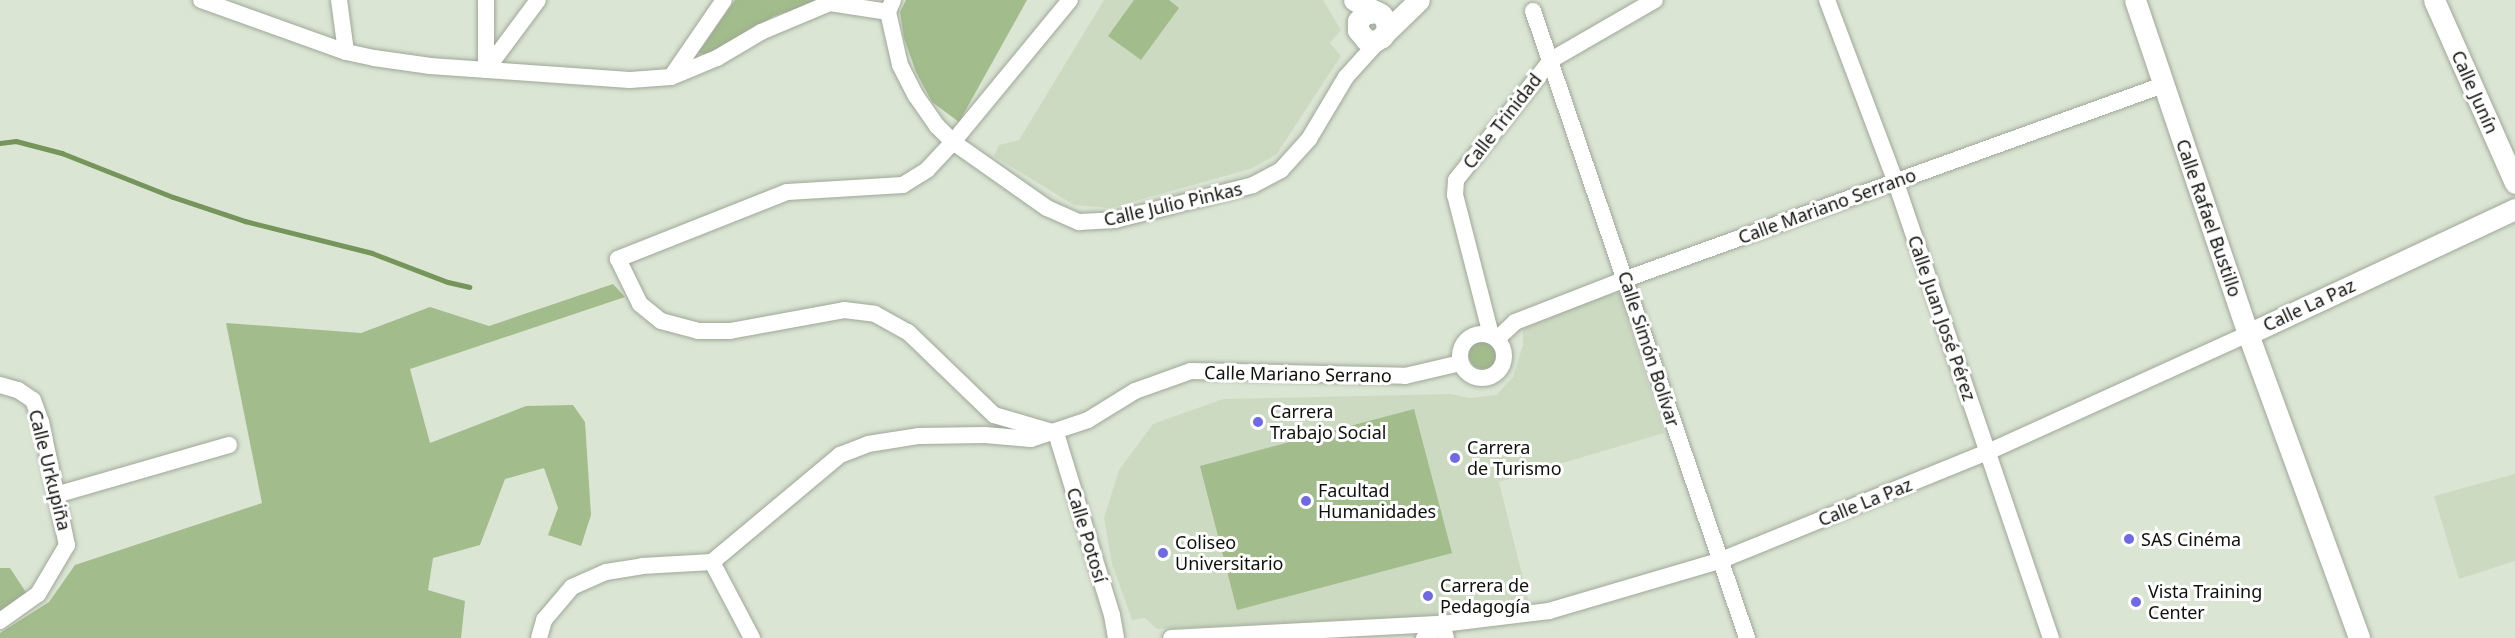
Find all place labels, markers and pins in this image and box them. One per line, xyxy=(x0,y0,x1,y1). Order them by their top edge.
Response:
place label: Carrera Trabajo Social xyxy=(1270,401,1386,444)
marker: Carrera Trabajo Social xyxy=(1251,415,1265,429)
place label: Carrera de Turismo xyxy=(1467,437,1562,480)
marker: Carrera de Turismo xyxy=(1448,451,1462,465)
place label: Facultad Humanidades xyxy=(1318,480,1436,522)
marker: Facultad Humanidades xyxy=(1299,494,1313,508)
place label: SAS Cinéma xyxy=(2141,528,2241,550)
place label: Coliseo Universitario xyxy=(1175,532,1283,574)
marker: SAS Cinéma xyxy=(2122,532,2136,546)
marker: Coliseo Universitario xyxy=(1156,546,1170,560)
place label: Carrera de Pedagogía xyxy=(1440,575,1530,618)
place label: Vista Training Center xyxy=(2148,581,2262,624)
marker: Carrera de Pedagogía xyxy=(1421,589,1435,603)
marker: Vista Training Center xyxy=(2129,595,2143,609)

